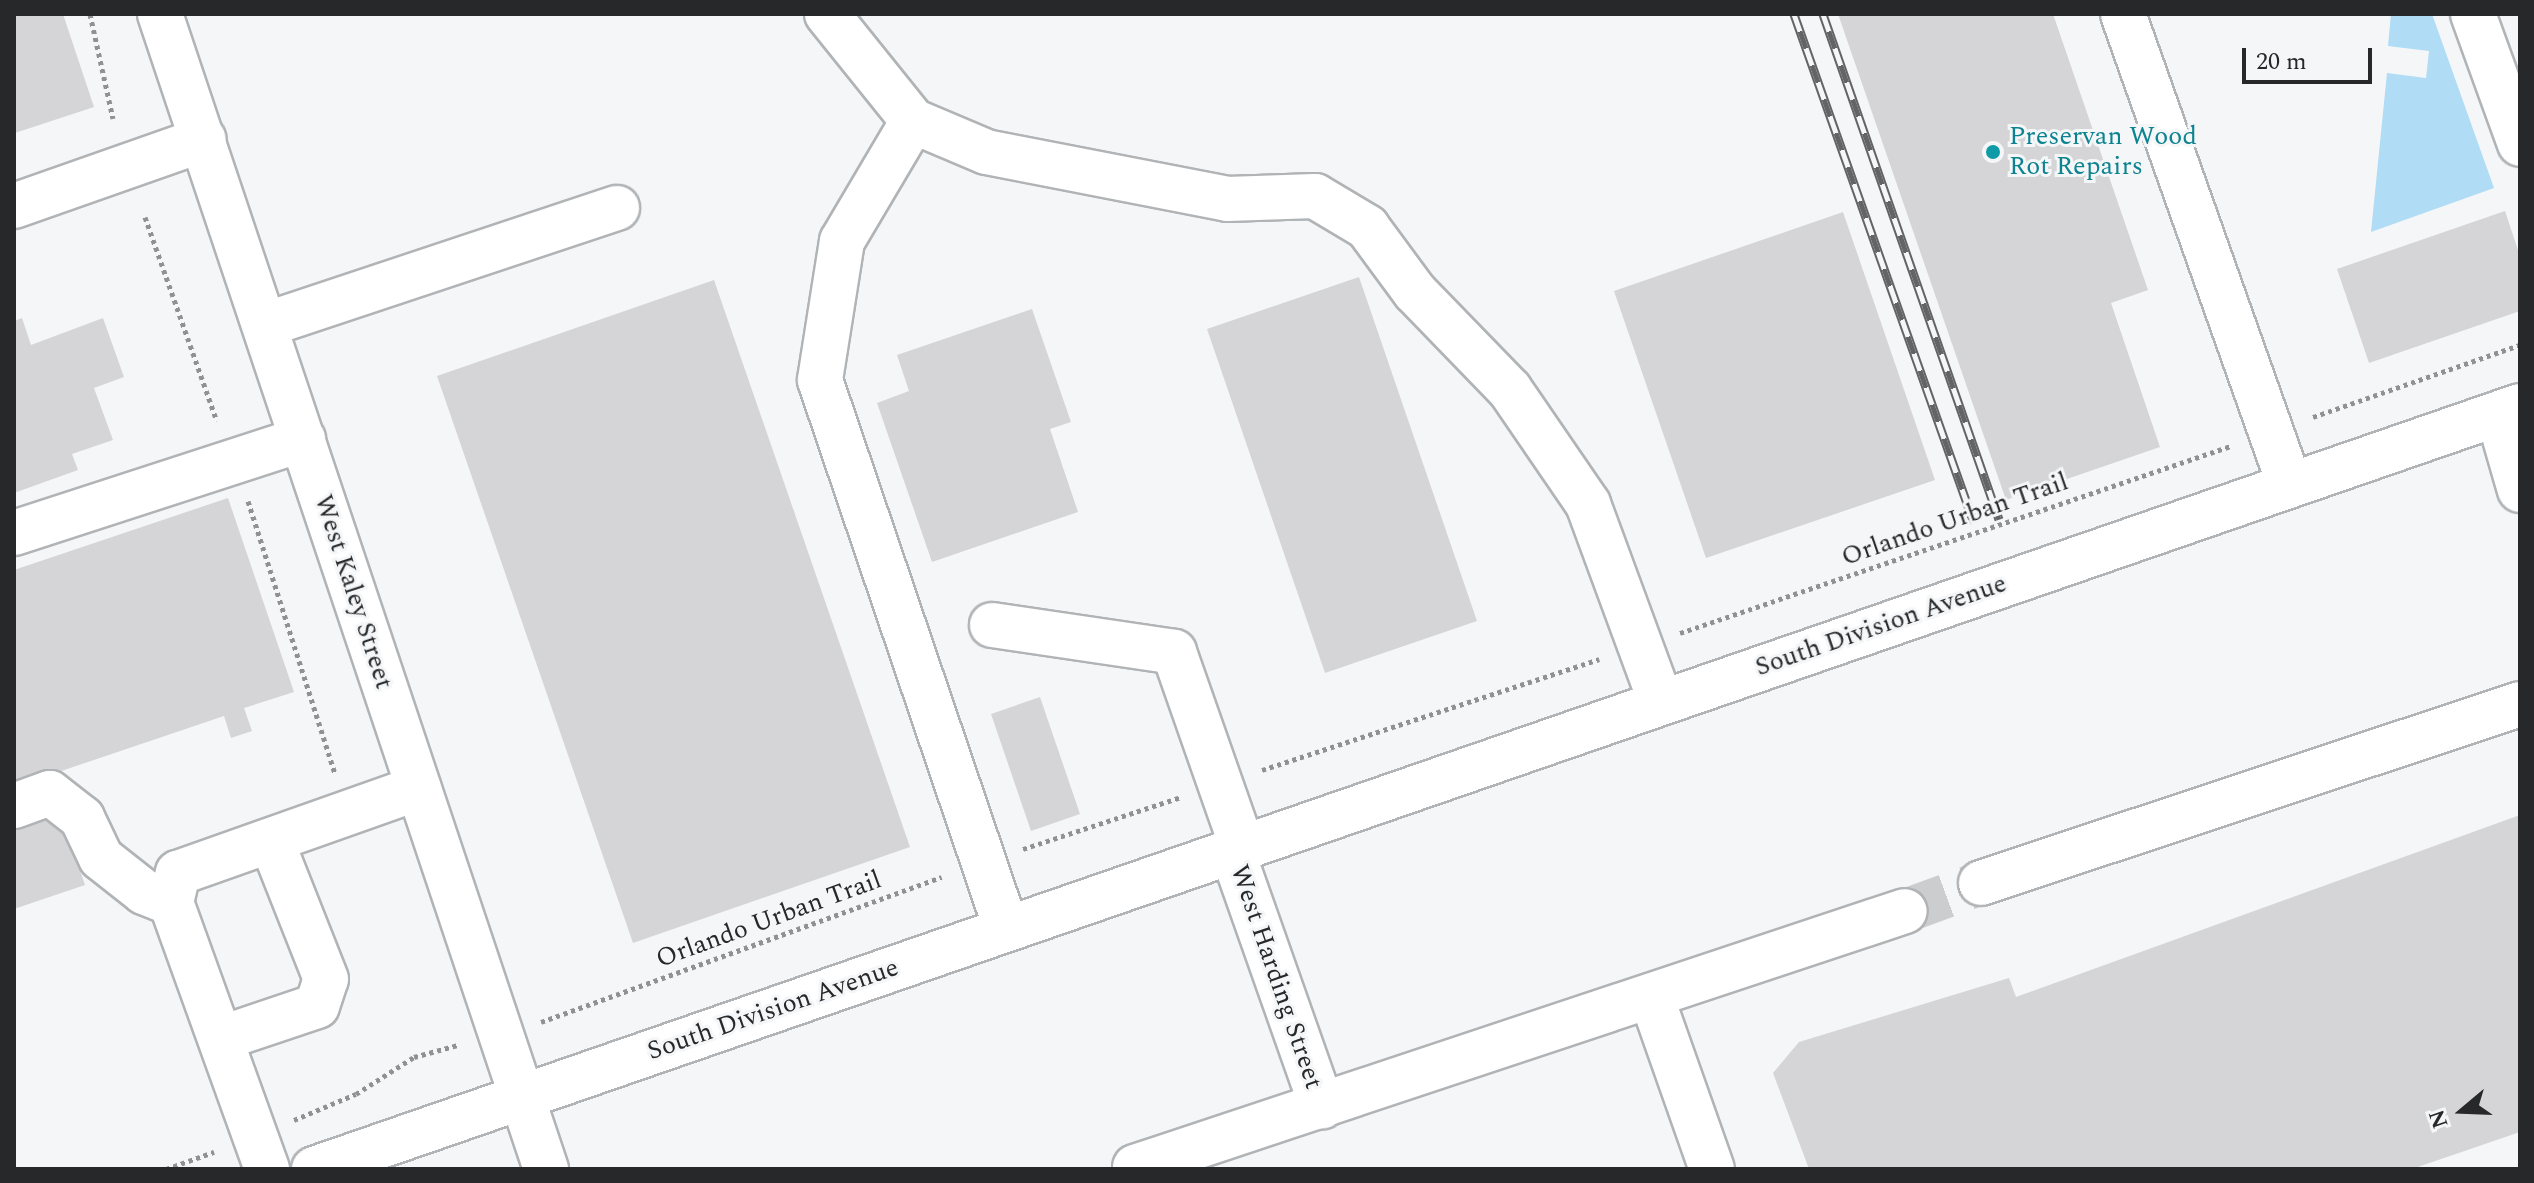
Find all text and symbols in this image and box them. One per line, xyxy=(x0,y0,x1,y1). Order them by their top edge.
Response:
scale bar xyxy=(2246,32,2376,82)
text: 20 m xyxy=(2256,44,2307,80)
place label: Preservan Wood Rot Repairs xyxy=(2009,121,2197,182)
marker: Preservan Wood Rot Repairs xyxy=(1984,143,2002,161)
street label: Orlando Urban Trail xyxy=(1838,467,2072,573)
street label: West Kaley Street xyxy=(307,491,399,693)
street label: South Division Avenue xyxy=(1751,568,2011,684)
street label: West Harding Street xyxy=(1223,861,1329,1093)
street label: Orlando Urban Trail xyxy=(652,865,886,975)
street label: South Division Avenue xyxy=(643,952,903,1068)
north arrow xyxy=(2422,1071,2502,1151)
text: N xyxy=(2420,1105,2457,1133)

